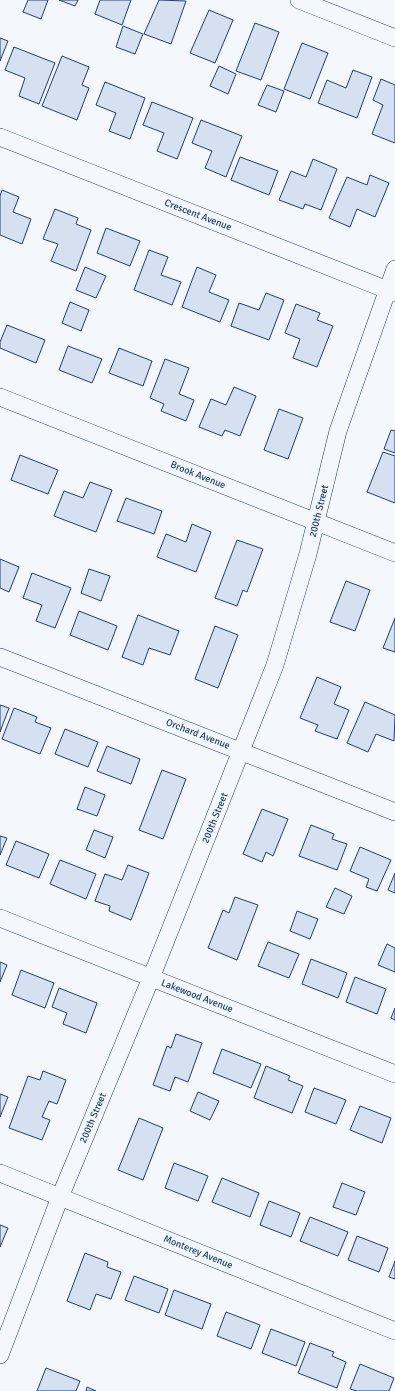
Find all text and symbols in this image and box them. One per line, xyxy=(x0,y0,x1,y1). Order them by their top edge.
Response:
street label: Crescent Avenue xyxy=(163,197,233,233)
street label: Brook Avenue xyxy=(169,459,227,491)
street label: 200th Street xyxy=(307,483,331,538)
street label: Orchard Avenue xyxy=(164,716,232,752)
street label: 200th Street xyxy=(199,791,231,845)
street label: Lakewood Avenue xyxy=(159,977,235,1015)
street label: 200th Street xyxy=(77,1091,109,1145)
street label: Monterey Avenue xyxy=(162,1233,234,1271)

